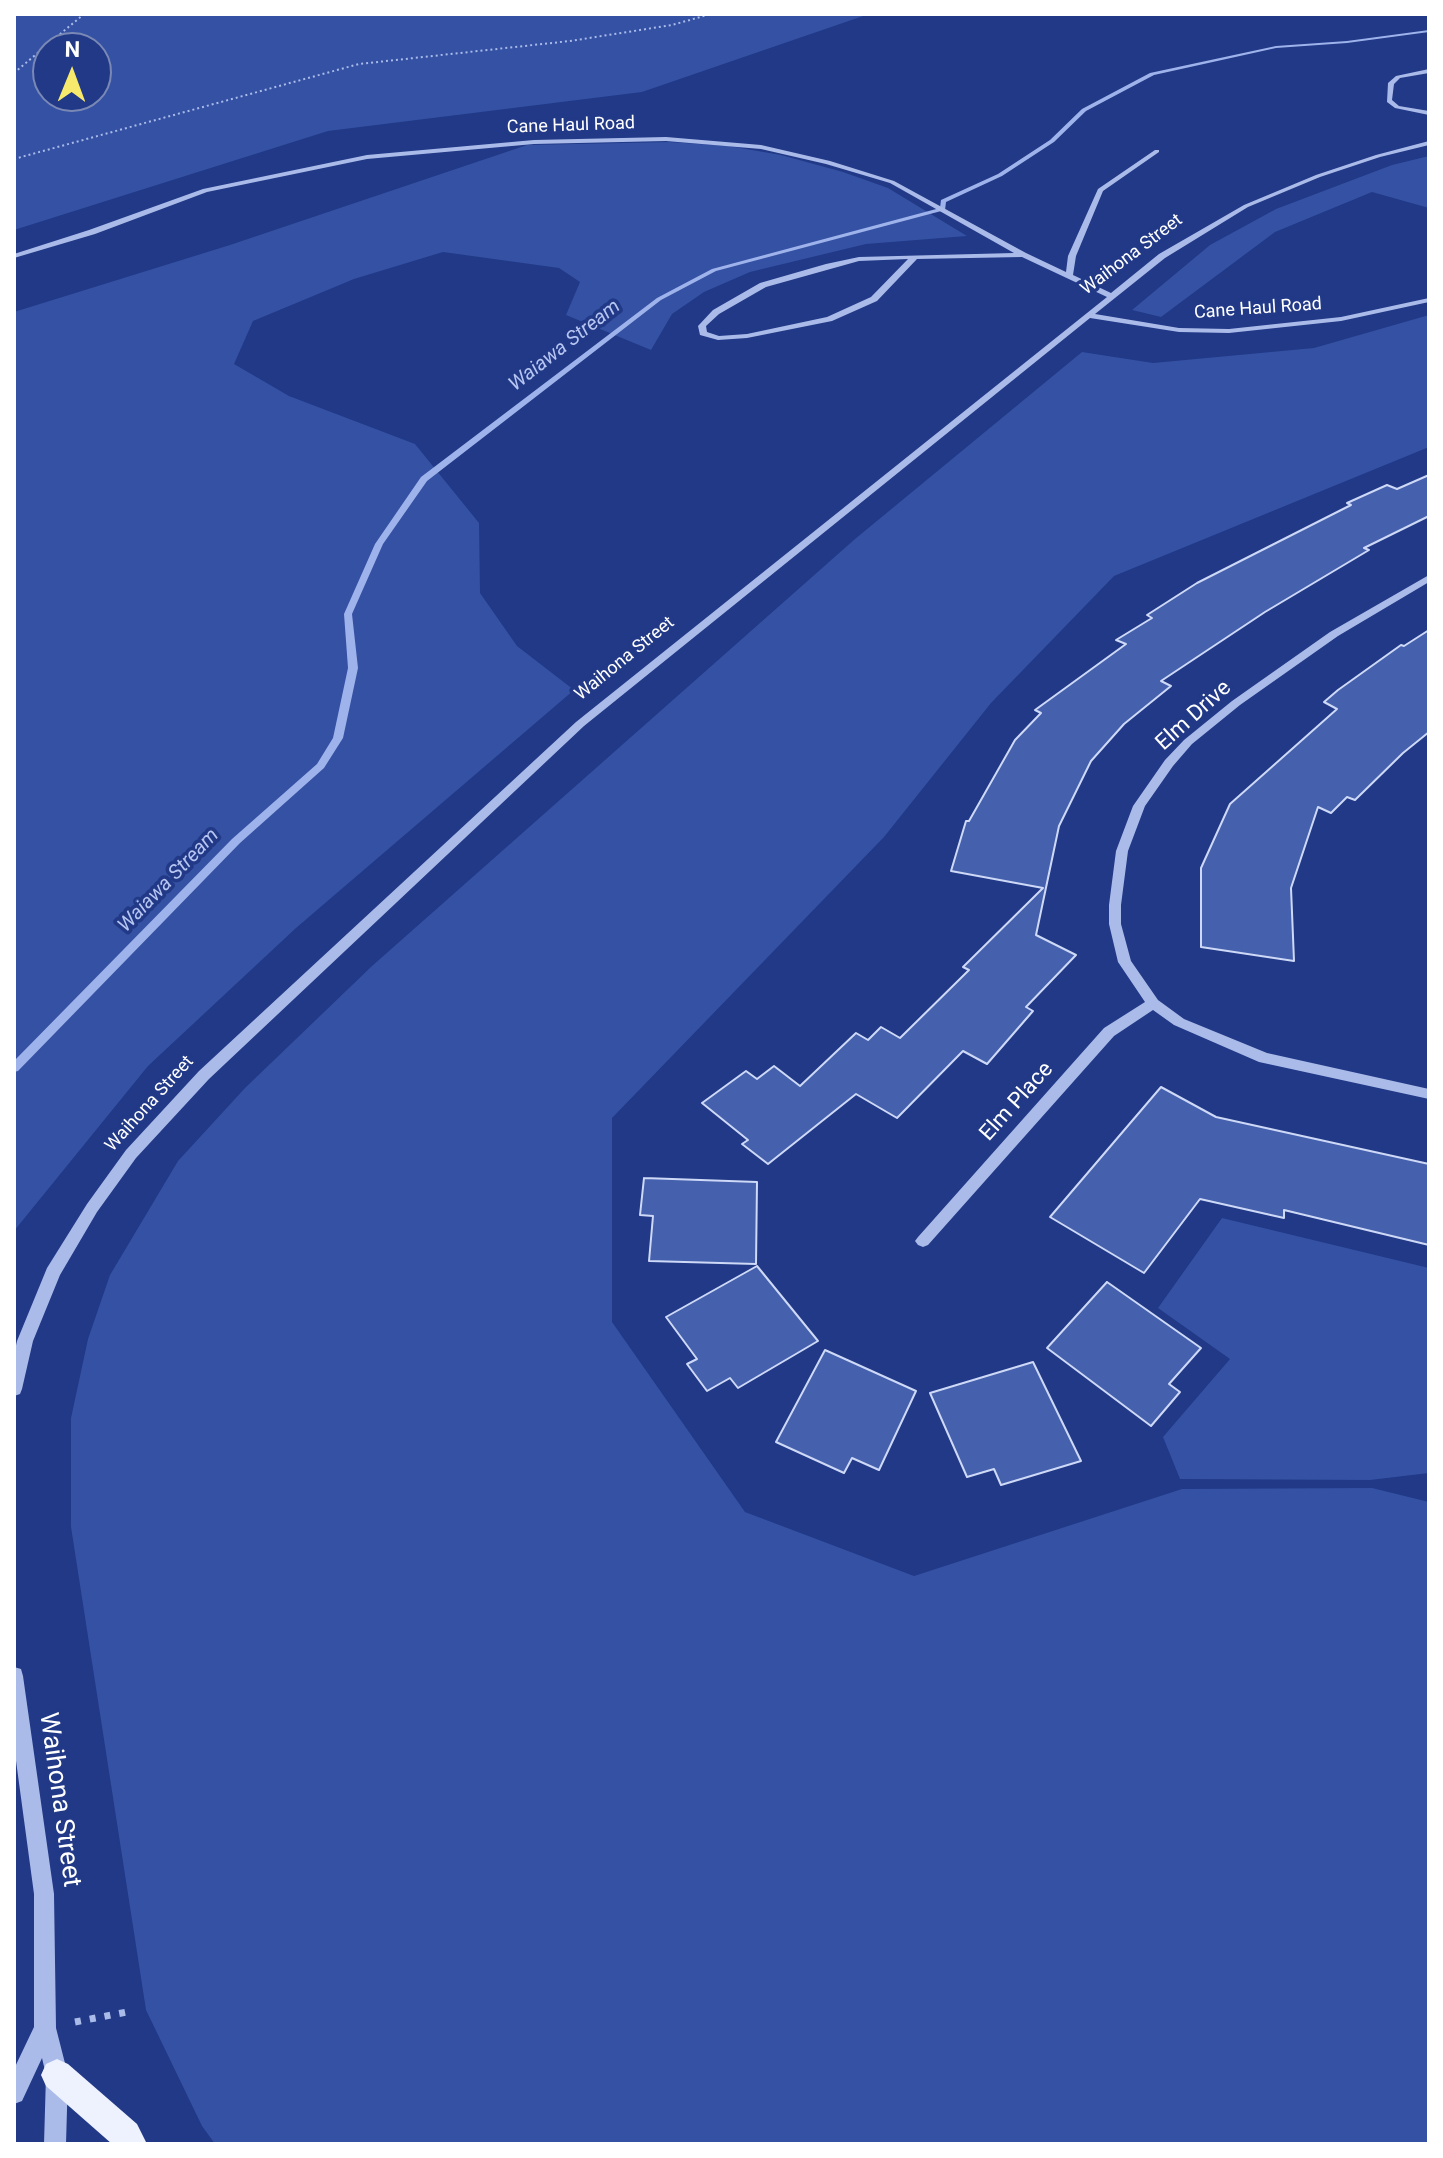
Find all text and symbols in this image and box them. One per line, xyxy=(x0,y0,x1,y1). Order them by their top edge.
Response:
north arrow xyxy=(32,32,112,112)
text: N xyxy=(64,37,80,62)
street label: Cane Haul Road xyxy=(507,113,635,139)
street label: Waihona Street xyxy=(1077,210,1187,300)
street label: Cane Haul Road xyxy=(1193,294,1323,324)
water label: Waiawa Stream xyxy=(504,295,626,397)
street label: Waihona Street xyxy=(571,612,679,706)
street label: Elm Drive xyxy=(1151,675,1237,757)
water label: Waiawa Stream xyxy=(114,824,224,938)
street label: Waihona Street xyxy=(101,1052,199,1156)
street label: Elm Place xyxy=(975,1057,1059,1147)
street label: Waihona Street xyxy=(31,1711,87,1889)

